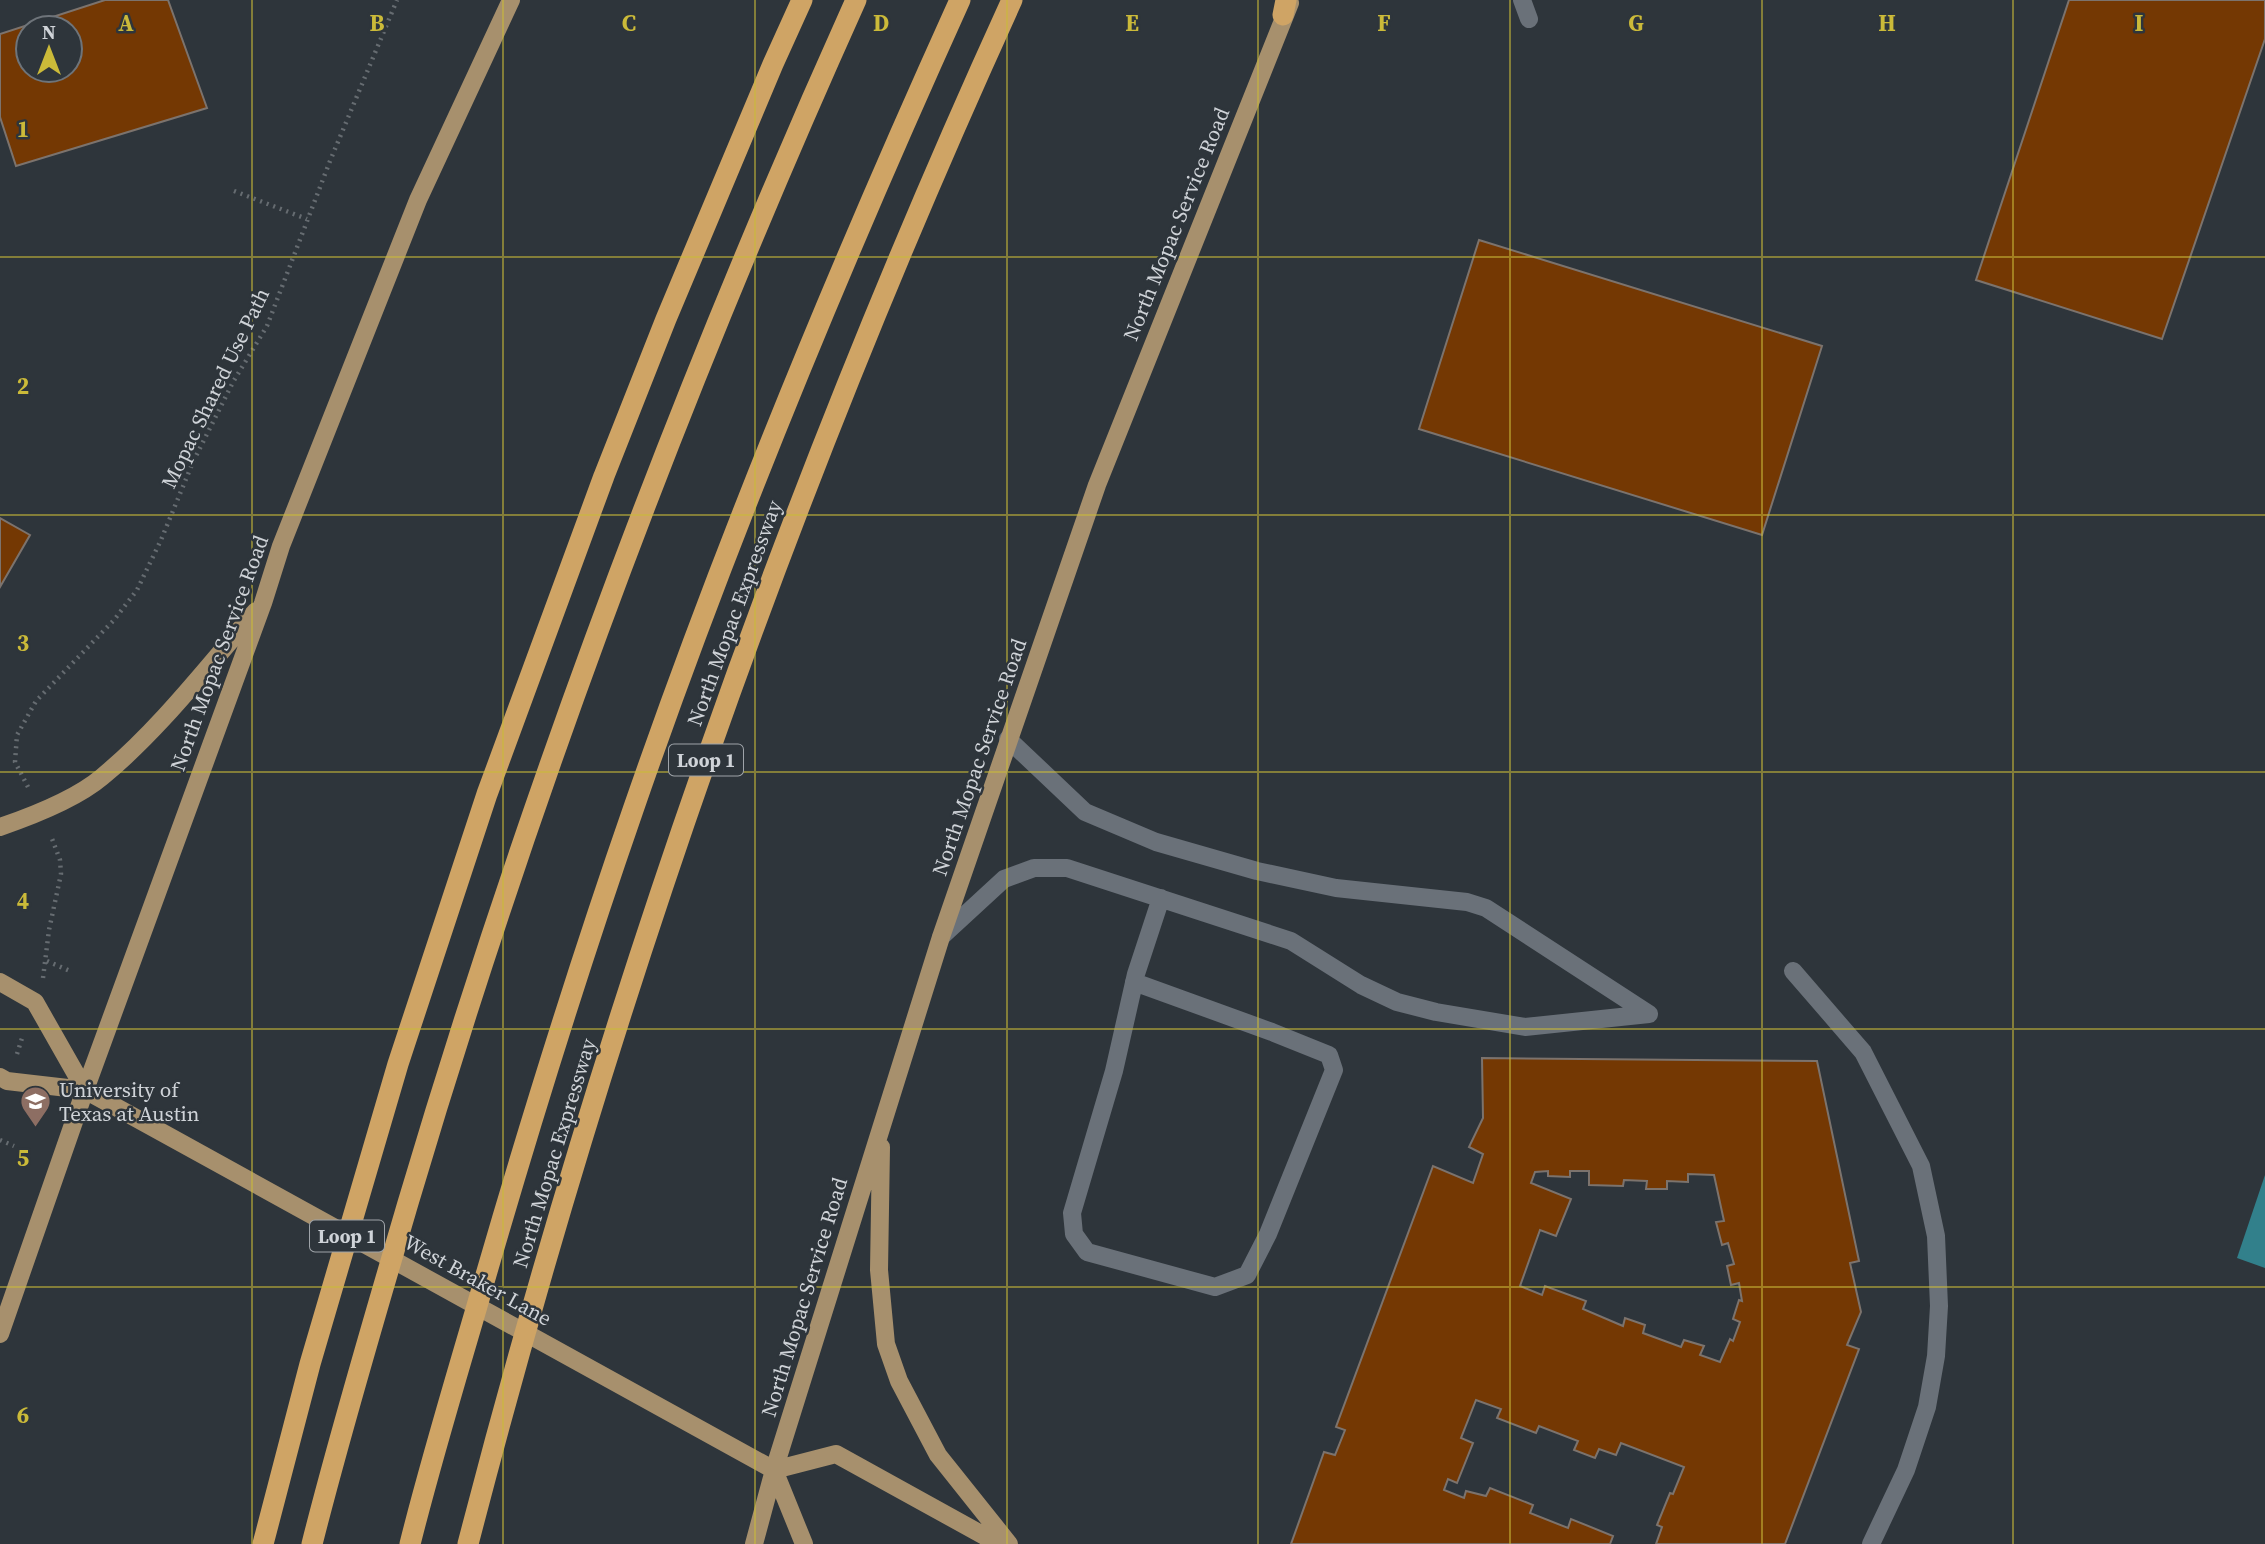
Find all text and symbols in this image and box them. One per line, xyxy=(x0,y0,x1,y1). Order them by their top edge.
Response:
text: A xyxy=(118,7,134,39)
text: B xyxy=(370,7,385,39)
text: C xyxy=(622,7,636,39)
text: D xyxy=(873,7,889,39)
text: E xyxy=(1125,7,1139,39)
text: F xyxy=(1377,7,1391,39)
text: G xyxy=(1628,7,1644,39)
text: H xyxy=(1878,7,1896,39)
text: I xyxy=(2135,7,2144,39)
north arrow xyxy=(14,14,84,84)
text: N xyxy=(42,19,56,45)
street label: North Mopac Service Road xyxy=(1116,103,1236,345)
text: 1 xyxy=(17,113,29,145)
street label: Mopac Shared Use Path xyxy=(154,283,276,493)
text: 2 xyxy=(17,370,29,402)
street label: North Mopac Expressway xyxy=(680,496,788,730)
street label: North Mopac Service Road xyxy=(163,531,275,775)
text: 3 xyxy=(17,627,29,659)
street label: North Mopac Service Road xyxy=(925,634,1033,879)
road number: Loop 1 xyxy=(669,744,743,776)
text: 4 xyxy=(17,885,29,917)
street label: North Mopac Expressway xyxy=(505,1035,603,1271)
place label: University of Texas at Austin xyxy=(59,1075,200,1128)
school or university icon: University of Texas at Austin xyxy=(19,1084,53,1128)
text: 5 xyxy=(17,1142,29,1174)
street label: North Mopac Service Road xyxy=(754,1174,854,1420)
road number: Loop 1 xyxy=(310,1220,384,1252)
street label: West Braker Lane xyxy=(399,1227,557,1333)
text: 6 xyxy=(17,1399,29,1431)

